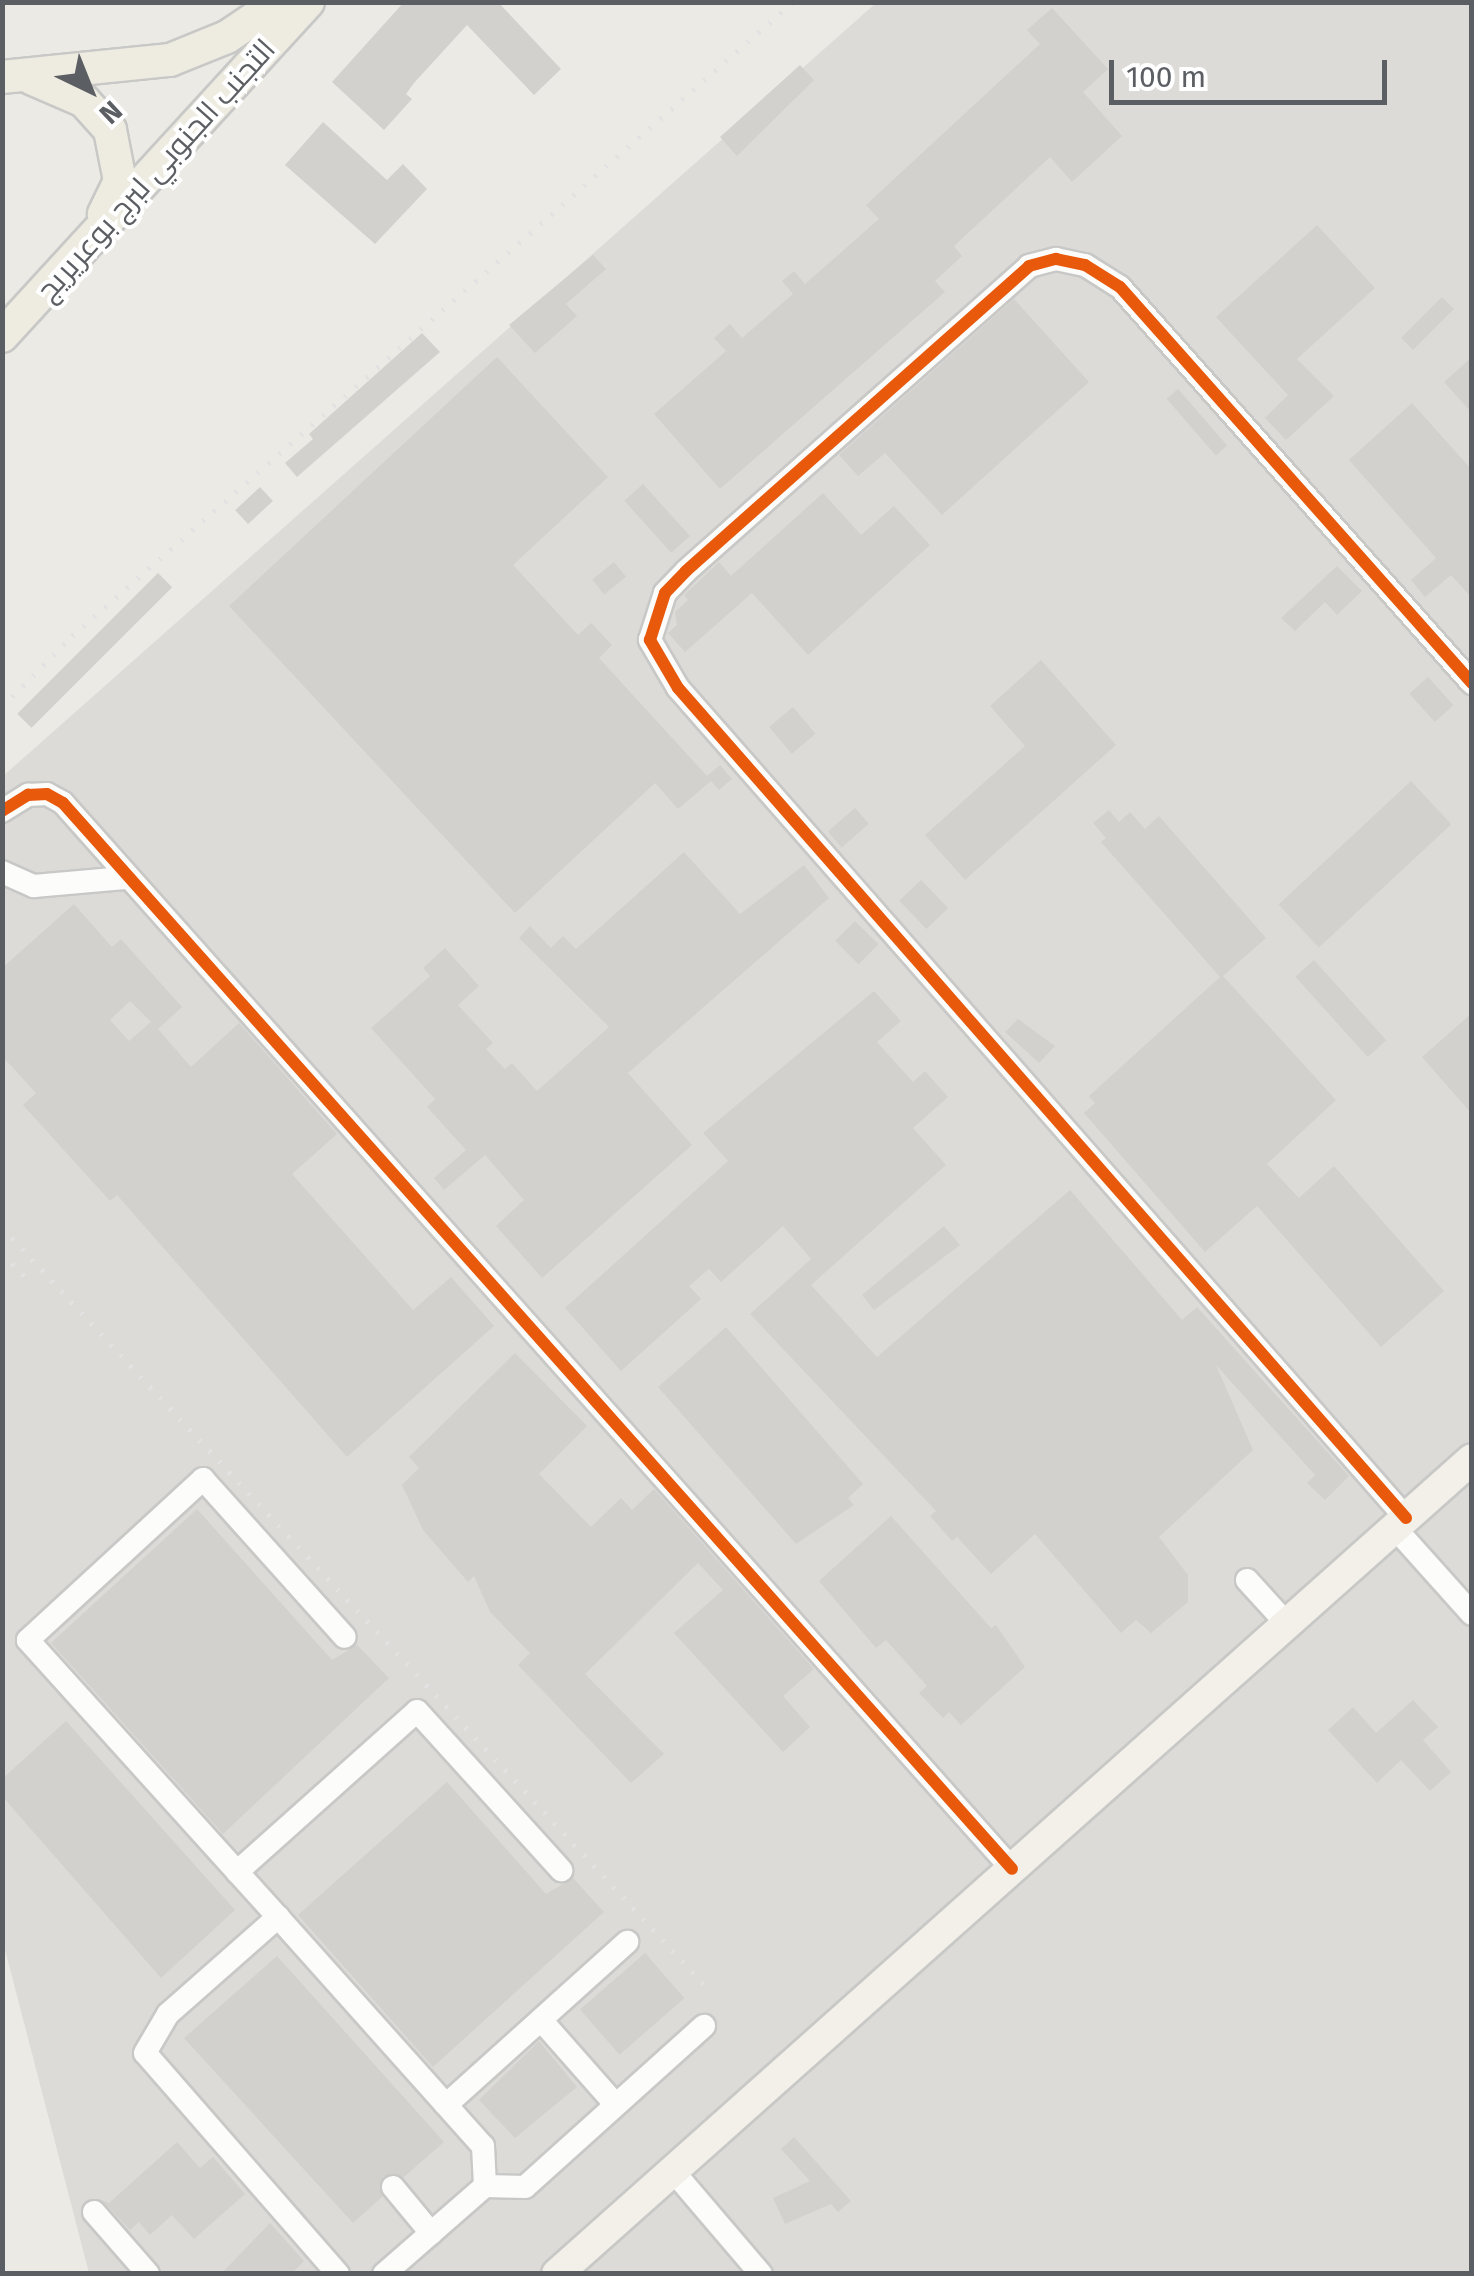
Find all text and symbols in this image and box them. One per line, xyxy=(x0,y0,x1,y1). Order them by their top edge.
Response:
street label: التجنب الجنوبي لبرج بوعريريج xyxy=(29,32,283,308)
north arrow xyxy=(40,40,140,140)
scale bar xyxy=(1114,40,1392,102)
text: 100 m xyxy=(1126,59,1206,95)
text: N xyxy=(93,94,129,131)

